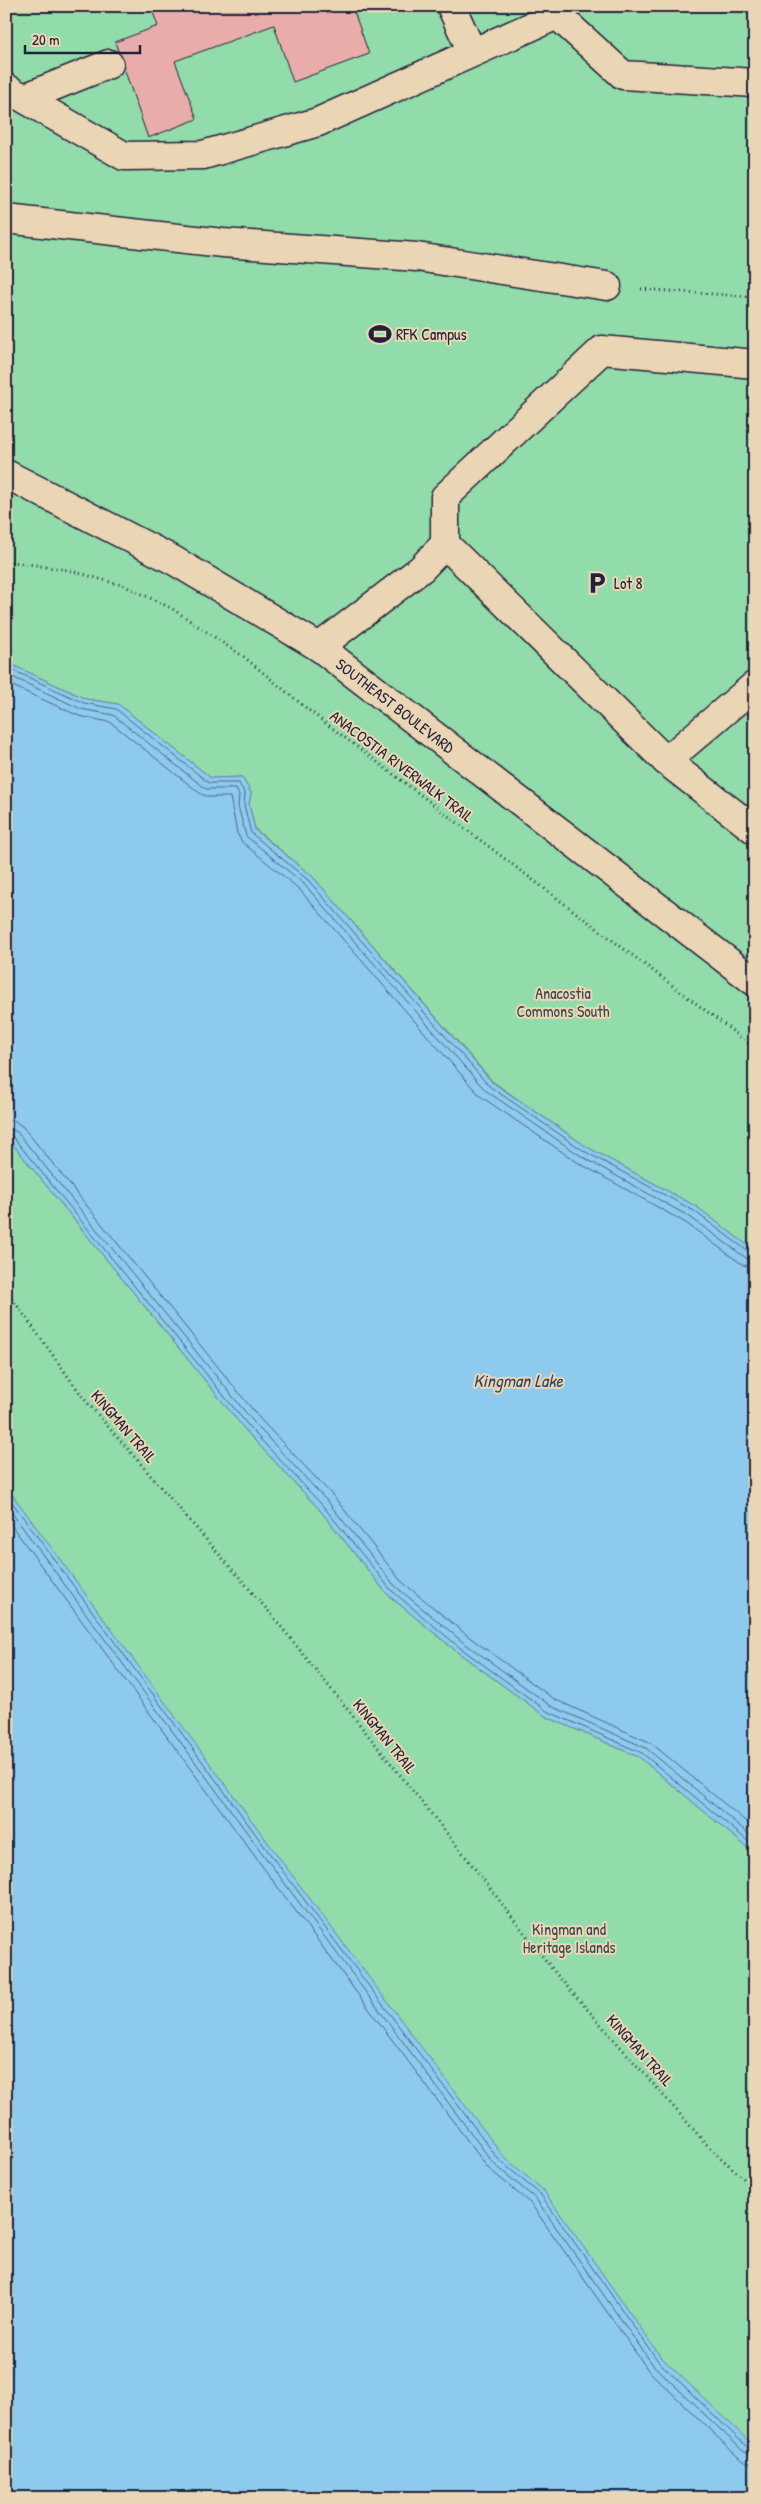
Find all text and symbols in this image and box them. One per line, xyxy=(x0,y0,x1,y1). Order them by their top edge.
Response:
scale bar xyxy=(25,22,140,54)
text: 20 m xyxy=(32,29,59,50)
sports icon: RFK Campus xyxy=(367,321,393,347)
place label: RFK Campus xyxy=(396,323,467,345)
parking icon: Lot 8 xyxy=(584,570,610,596)
place label: Lot 8 xyxy=(614,572,643,594)
street label: SOUTHEAST BOULEVARD xyxy=(331,653,459,758)
street label: ANACOSTIA RIVERWALK TRAIL xyxy=(326,705,478,827)
park label: Anacostia Commons South xyxy=(517,982,610,1022)
water label: Kingman Lake xyxy=(473,1368,564,1393)
street label: KINGMAN TRAIL xyxy=(86,1385,162,1467)
street label: KINGMAN TRAIL xyxy=(348,1694,422,1778)
park label: Kingman and Heritage Islands xyxy=(523,1918,615,1958)
street label: KINGMAN TRAIL xyxy=(602,2009,678,2091)

